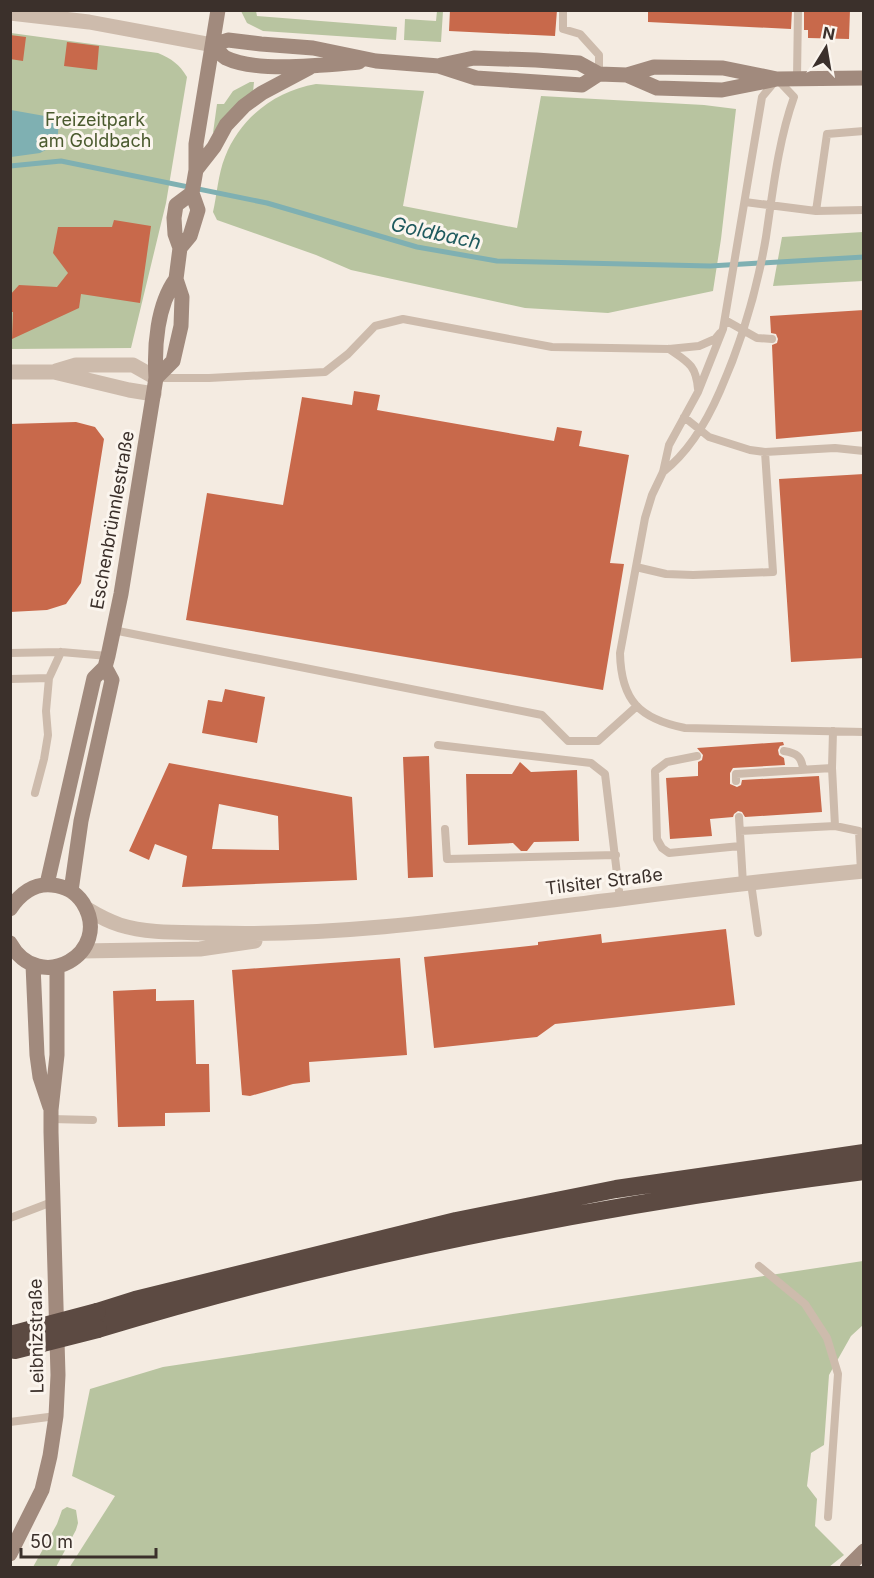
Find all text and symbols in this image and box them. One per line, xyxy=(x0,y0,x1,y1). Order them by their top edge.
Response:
north arrow xyxy=(796,18,856,78)
text: N xyxy=(821,22,837,44)
park label: Freizeitpark am Goldbach xyxy=(39,109,151,151)
water label: Goldbach xyxy=(389,212,483,254)
street label: Eschenbrünnlestraße xyxy=(86,429,138,611)
street label: Tilsiter Straße xyxy=(544,863,664,899)
street label: Leibnizstraße xyxy=(24,1278,48,1394)
scale bar xyxy=(21,1521,156,1559)
text: 50 m xyxy=(30,1531,73,1552)

